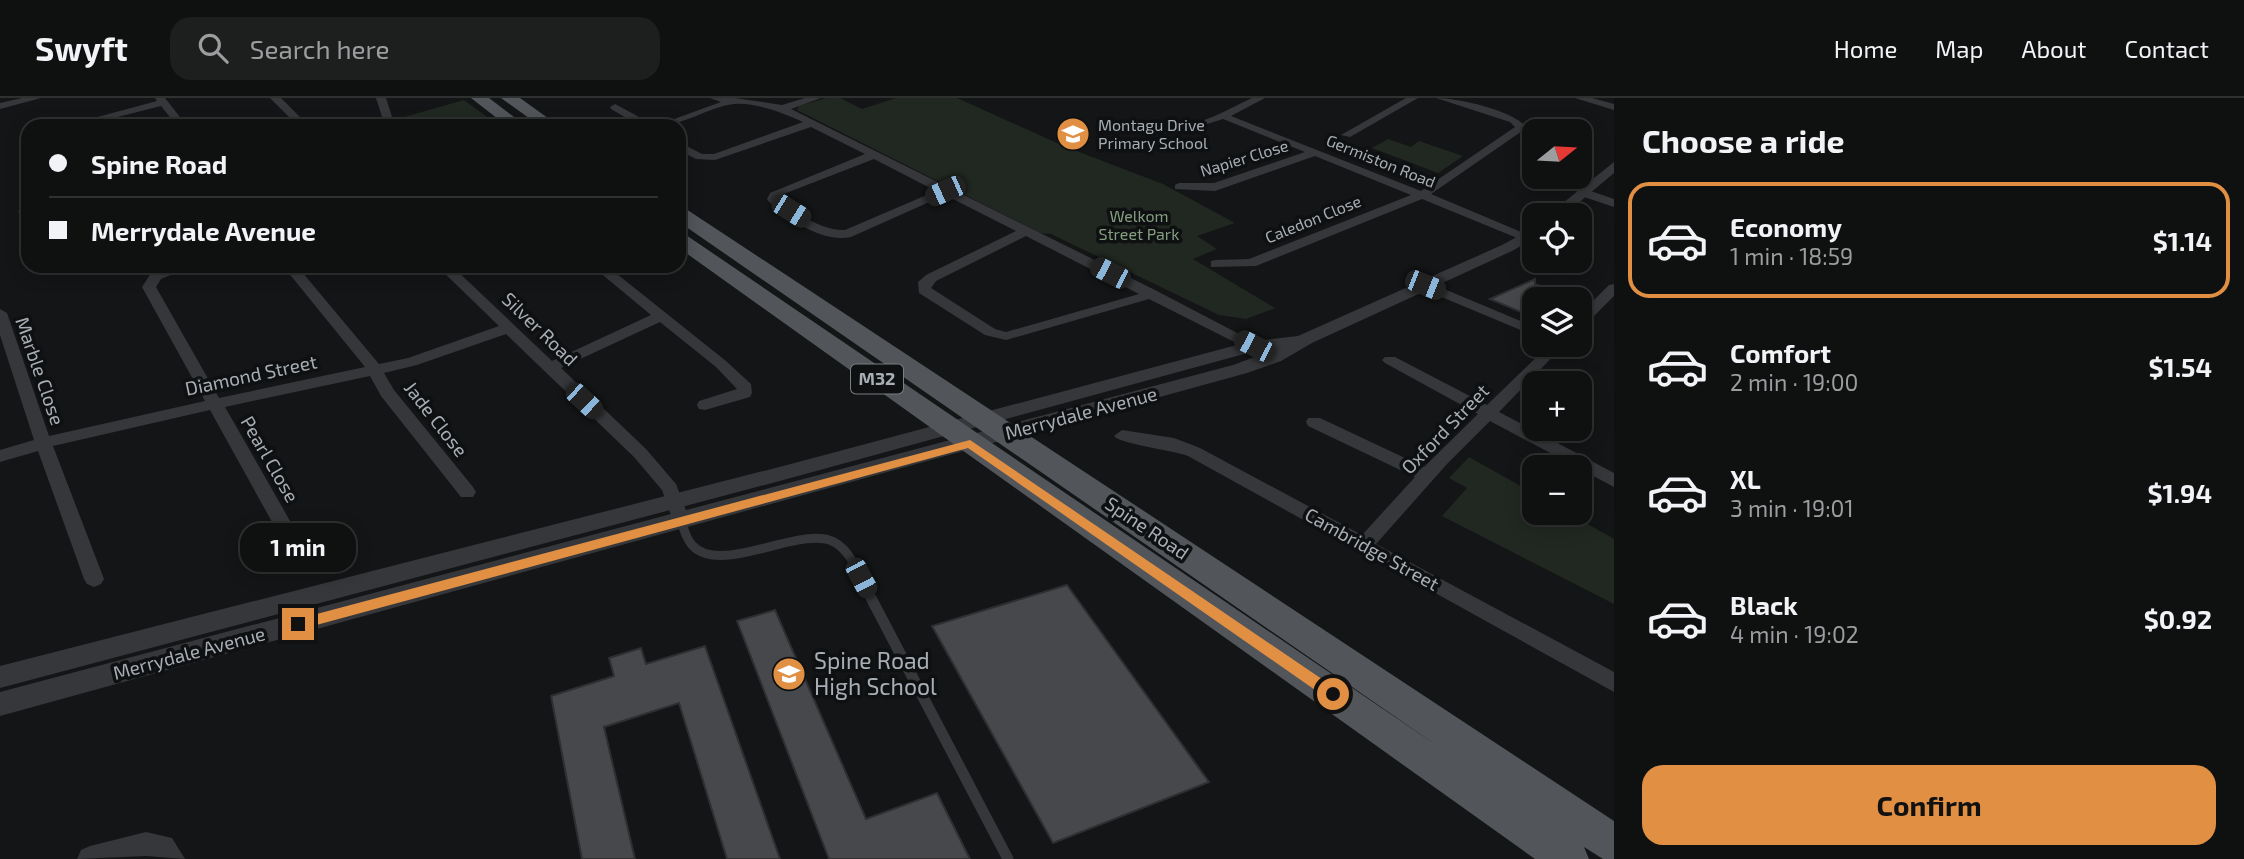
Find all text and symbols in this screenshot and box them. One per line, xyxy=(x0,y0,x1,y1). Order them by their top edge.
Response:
search box xyxy=(170,17,660,80)
text: Swyft xyxy=(35,28,128,68)
icon: search xyxy=(194,29,232,67)
text: Search here xyxy=(250,33,390,64)
text: Home xyxy=(1834,34,1897,63)
text: Map xyxy=(1935,34,1983,63)
text: About xyxy=(2021,34,2087,63)
text: Contact xyxy=(2125,34,2209,63)
school or university icon: Montagu Drive Primary School xyxy=(1054,115,1092,153)
place label: Montagu Drive Primary School xyxy=(1098,115,1208,152)
north arrow xyxy=(1522,119,1592,189)
map controls xyxy=(1522,119,1592,525)
text: Choose a ride xyxy=(1642,121,1845,159)
street label: Germiston Road xyxy=(1324,130,1439,191)
street label: Napier Close xyxy=(1197,135,1290,180)
text: Spine Road xyxy=(91,148,227,179)
car xyxy=(922,173,969,209)
car xyxy=(768,191,815,231)
street label: Caledon Close xyxy=(1262,191,1364,246)
button: locate xyxy=(1522,203,1592,273)
park label: Welkom Street Park xyxy=(1099,206,1179,243)
icon: car xyxy=(1646,209,1709,272)
text: Economy xyxy=(1730,211,1842,242)
text: Merrydale Avenue xyxy=(91,215,316,246)
text: $1.14 xyxy=(2153,225,2212,256)
text: 1 min · 18:59 xyxy=(1730,242,1853,270)
car xyxy=(1087,254,1134,292)
car xyxy=(1402,267,1449,303)
street label: Silver Road xyxy=(498,287,583,370)
button: layers xyxy=(1522,287,1592,357)
street label: Marble Close xyxy=(11,314,70,428)
car xyxy=(1231,327,1278,365)
icon: car xyxy=(1646,335,1709,398)
text: Comfort xyxy=(1730,337,1831,368)
street label: Diamond Street xyxy=(183,349,319,400)
text: $1.54 xyxy=(2148,351,2212,382)
road number: M32 xyxy=(851,365,903,394)
text: 2 min · 19:00 xyxy=(1730,368,1858,396)
button: + xyxy=(1522,371,1592,441)
street label: Jade Close xyxy=(400,376,473,461)
car xyxy=(562,379,607,423)
street label: Oxford Street xyxy=(1396,379,1493,478)
street label: Merrydale Avenue xyxy=(1002,381,1160,444)
street label: Pearl Close xyxy=(237,411,304,506)
button: − xyxy=(1522,455,1592,525)
icon: car xyxy=(1646,461,1709,524)
text: XL xyxy=(1730,463,1761,494)
text: $1.94 xyxy=(2147,477,2212,508)
street label: Spine Road xyxy=(1101,491,1193,564)
text: 3 min · 19:01 xyxy=(1730,494,1854,522)
street label: Cambridge Street xyxy=(1301,502,1443,595)
callout: 1 min xyxy=(240,522,356,572)
text: 1 min xyxy=(270,533,326,561)
car xyxy=(842,555,881,601)
icon: car xyxy=(1646,587,1709,650)
text: Black xyxy=(1730,589,1798,620)
text: $0.92 xyxy=(2144,603,2212,634)
route end xyxy=(282,608,314,640)
text: 4 min · 19:02 xyxy=(1730,620,1859,648)
street label: Merrydale Avenue xyxy=(110,621,268,684)
place label: Spine Road High School xyxy=(814,646,937,700)
school or university icon: Spine Road High School xyxy=(770,655,808,693)
route start xyxy=(1317,678,1349,710)
button: Confirm xyxy=(1642,765,2216,845)

